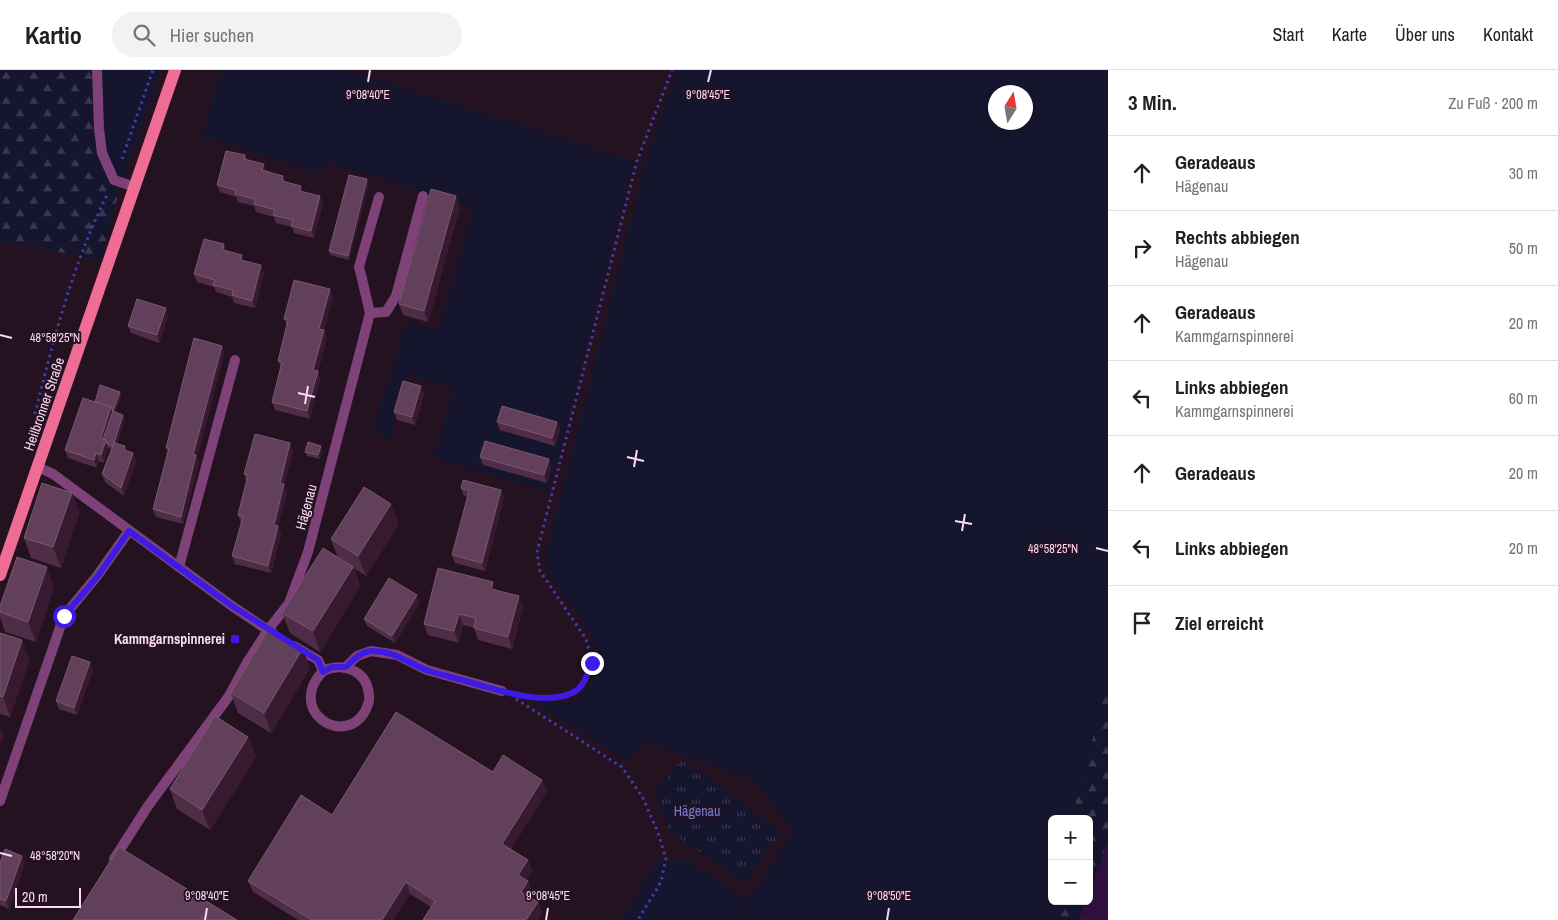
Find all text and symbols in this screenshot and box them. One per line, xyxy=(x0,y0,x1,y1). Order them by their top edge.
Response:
search box xyxy=(112,12,462,57)
text: Kartio xyxy=(25,19,82,51)
icon: search xyxy=(130,21,158,49)
text: Hier suchen xyxy=(170,22,254,48)
text: Start xyxy=(1273,22,1304,47)
text: Karte xyxy=(1332,22,1367,47)
text: Über uns xyxy=(1395,22,1455,47)
text: Kontakt xyxy=(1483,22,1533,47)
north arrow xyxy=(988,85,1033,130)
text: 9°08'40"E xyxy=(346,87,390,103)
text: 9°08'45"E xyxy=(686,87,730,103)
text: 3 Min. xyxy=(1128,88,1177,117)
text: Zu Fuß · 200 m xyxy=(1448,92,1538,114)
text: Geradeaus xyxy=(1175,149,1256,175)
icon: ahead xyxy=(1128,159,1156,187)
text: 30 m xyxy=(1509,162,1538,184)
text: Hägenau xyxy=(1175,175,1228,197)
text: Rechts abbiegen xyxy=(1175,224,1300,250)
icon: right xyxy=(1128,234,1156,262)
text: 50 m xyxy=(1509,237,1538,259)
text: Hägenau xyxy=(1175,250,1228,272)
text: Geradeaus xyxy=(1175,299,1256,325)
icon: ahead xyxy=(1128,309,1156,337)
text: 20 m xyxy=(1509,312,1538,334)
text: Kammgarnspinnerei xyxy=(1175,325,1294,347)
text: 48°58'25"N xyxy=(30,330,80,346)
street label: Heilbronner Straße xyxy=(20,355,68,453)
text: Links abbiegen xyxy=(1175,374,1288,400)
icon: left xyxy=(1128,384,1156,412)
text: 60 m xyxy=(1509,387,1538,409)
text: Kammgarnspinnerei xyxy=(1175,400,1294,422)
icon: ahead xyxy=(1128,459,1156,487)
text: Geradeaus xyxy=(1175,460,1256,486)
text: 20 m xyxy=(1509,462,1538,484)
street label: Hägenau xyxy=(291,482,321,532)
icon: left xyxy=(1128,534,1156,562)
text: Links abbiegen xyxy=(1175,535,1288,561)
text: 20 m xyxy=(1509,537,1538,559)
text: 48°58'25"N xyxy=(1028,541,1078,557)
route start xyxy=(53,605,76,628)
icon: arrive xyxy=(1128,609,1156,637)
text: Ziel erreicht xyxy=(1175,610,1263,636)
place label: Kammgarnspinnerei xyxy=(114,630,225,648)
marker: Kammgarnspinnerei xyxy=(229,633,241,645)
route end xyxy=(581,652,604,675)
park label: Hägenau xyxy=(674,802,720,820)
map controls xyxy=(1048,815,1093,905)
button: + xyxy=(1048,815,1093,860)
text: 48°58'20"N xyxy=(30,848,80,864)
button: − xyxy=(1048,860,1093,905)
scale bar xyxy=(15,885,81,908)
text: 20 m xyxy=(22,888,48,906)
text: 9°08'40"E xyxy=(185,888,229,904)
text: 9°08'45"E xyxy=(526,888,570,904)
text: 9°08'50"E xyxy=(867,888,911,904)

